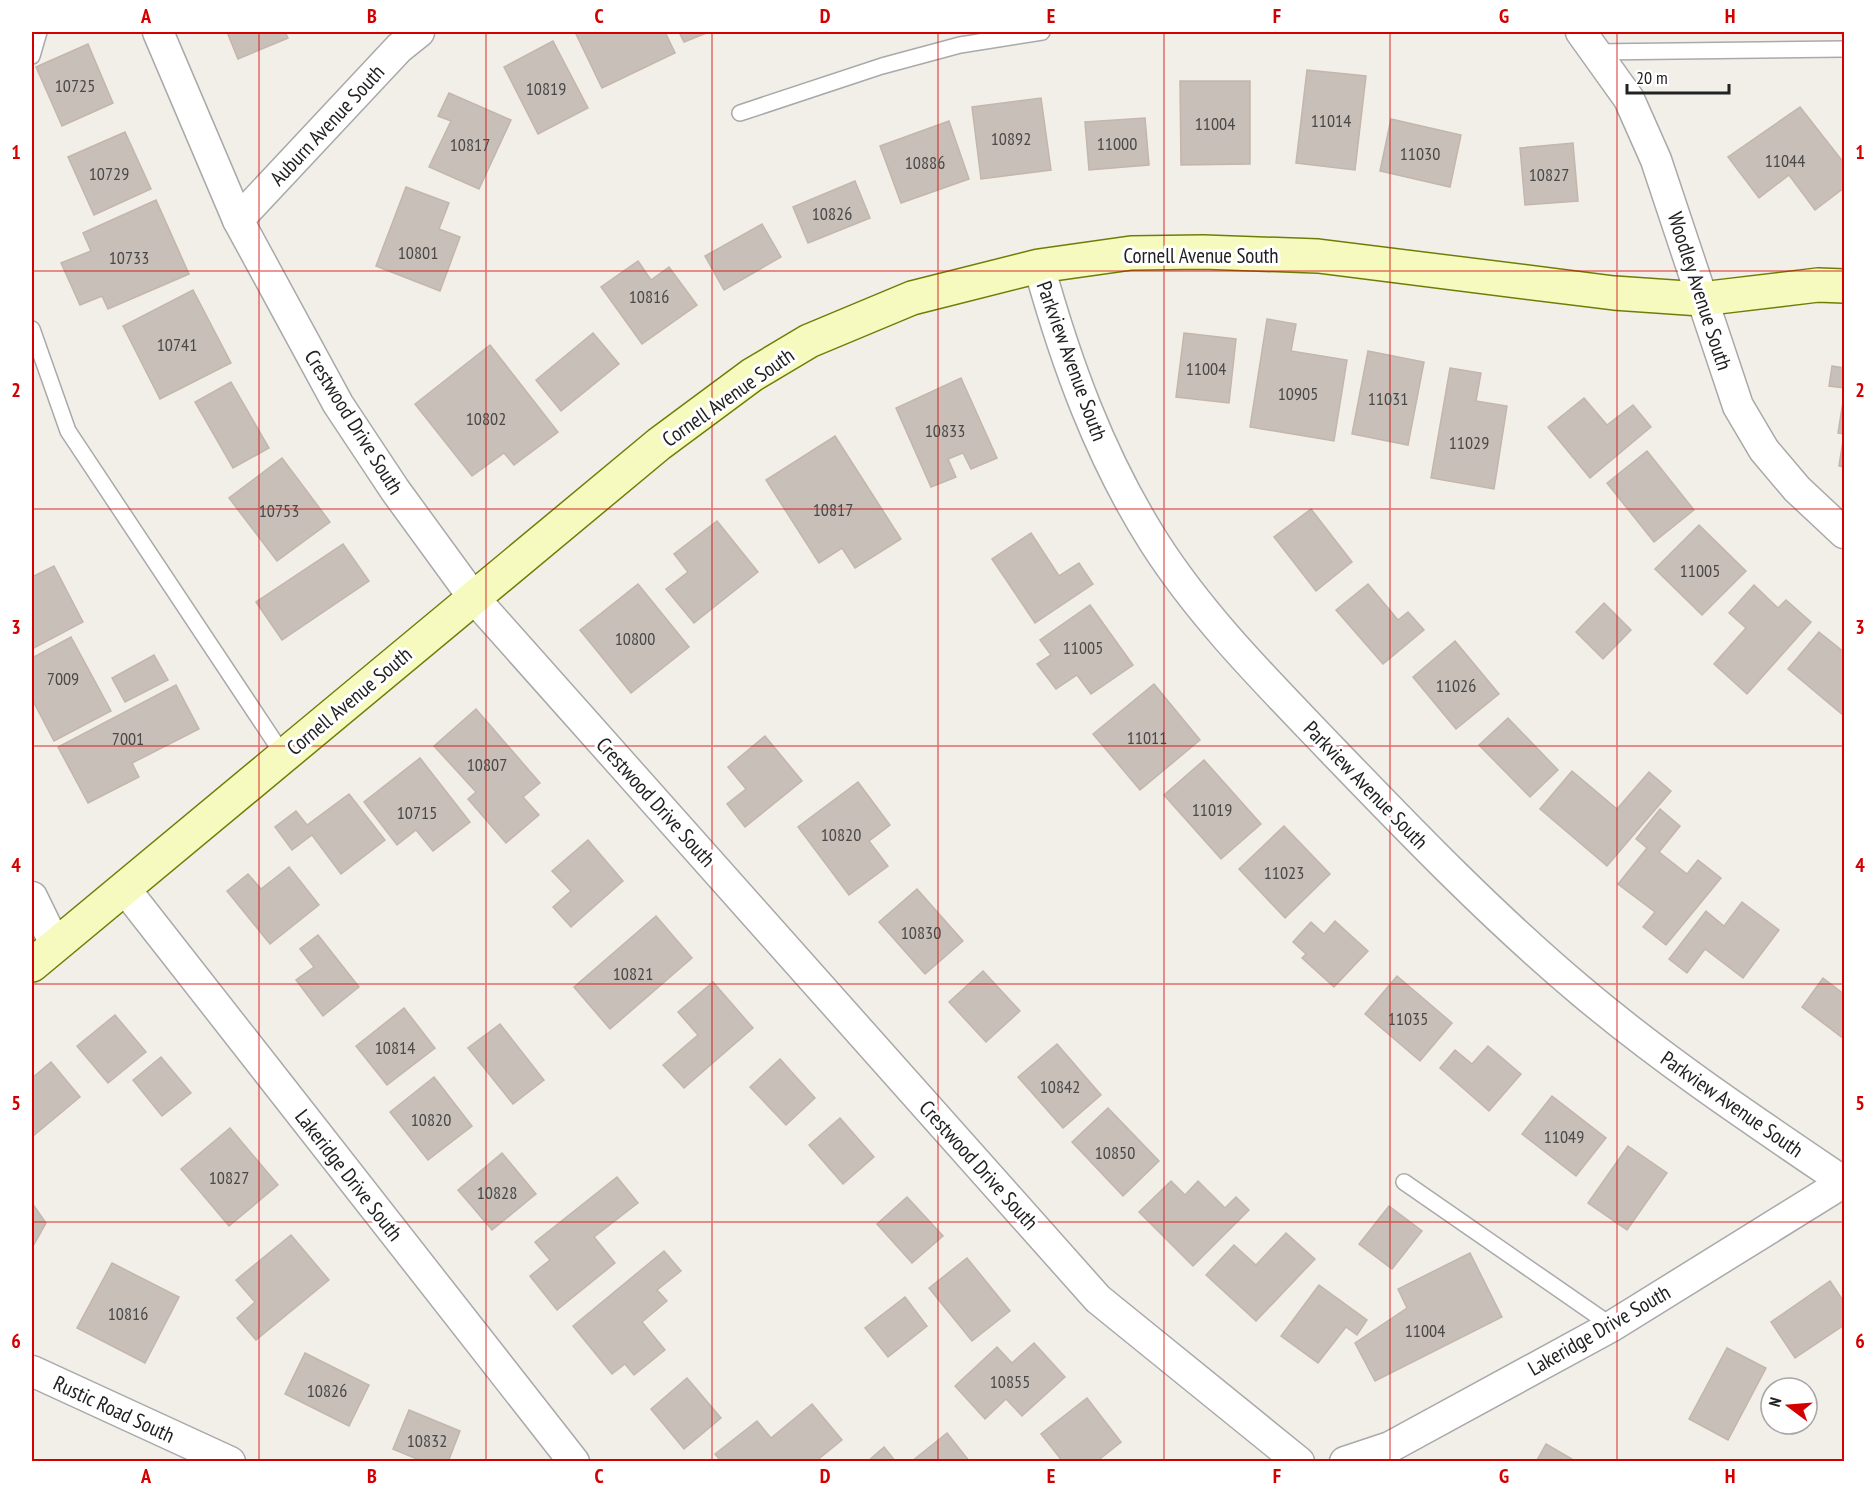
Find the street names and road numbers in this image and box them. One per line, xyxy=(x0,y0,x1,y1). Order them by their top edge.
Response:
street label: Auburn Avenue South xyxy=(264,59,390,191)
street label: Woodley Avenue South xyxy=(1662,208,1738,374)
street label: Cornell Avenue South xyxy=(1123,242,1279,269)
street label: Parkview Avenue South xyxy=(1031,277,1113,445)
street label: Cornell Avenue South xyxy=(657,341,799,453)
street label: Crestwood Drive South xyxy=(299,345,409,499)
street label: Cornell Avenue South xyxy=(281,641,417,761)
street label: Parkview Avenue South xyxy=(1298,715,1434,855)
street label: Crestwood Drive South xyxy=(591,732,721,872)
street label: Parkview Avenue South xyxy=(1655,1045,1809,1163)
street label: Crestwood Drive South xyxy=(914,1095,1044,1235)
street label: Lakeridge Drive South xyxy=(289,1104,409,1246)
street label: Lakeridge Drive South xyxy=(1523,1278,1675,1382)
street label: Rustic Road South xyxy=(49,1369,179,1449)

